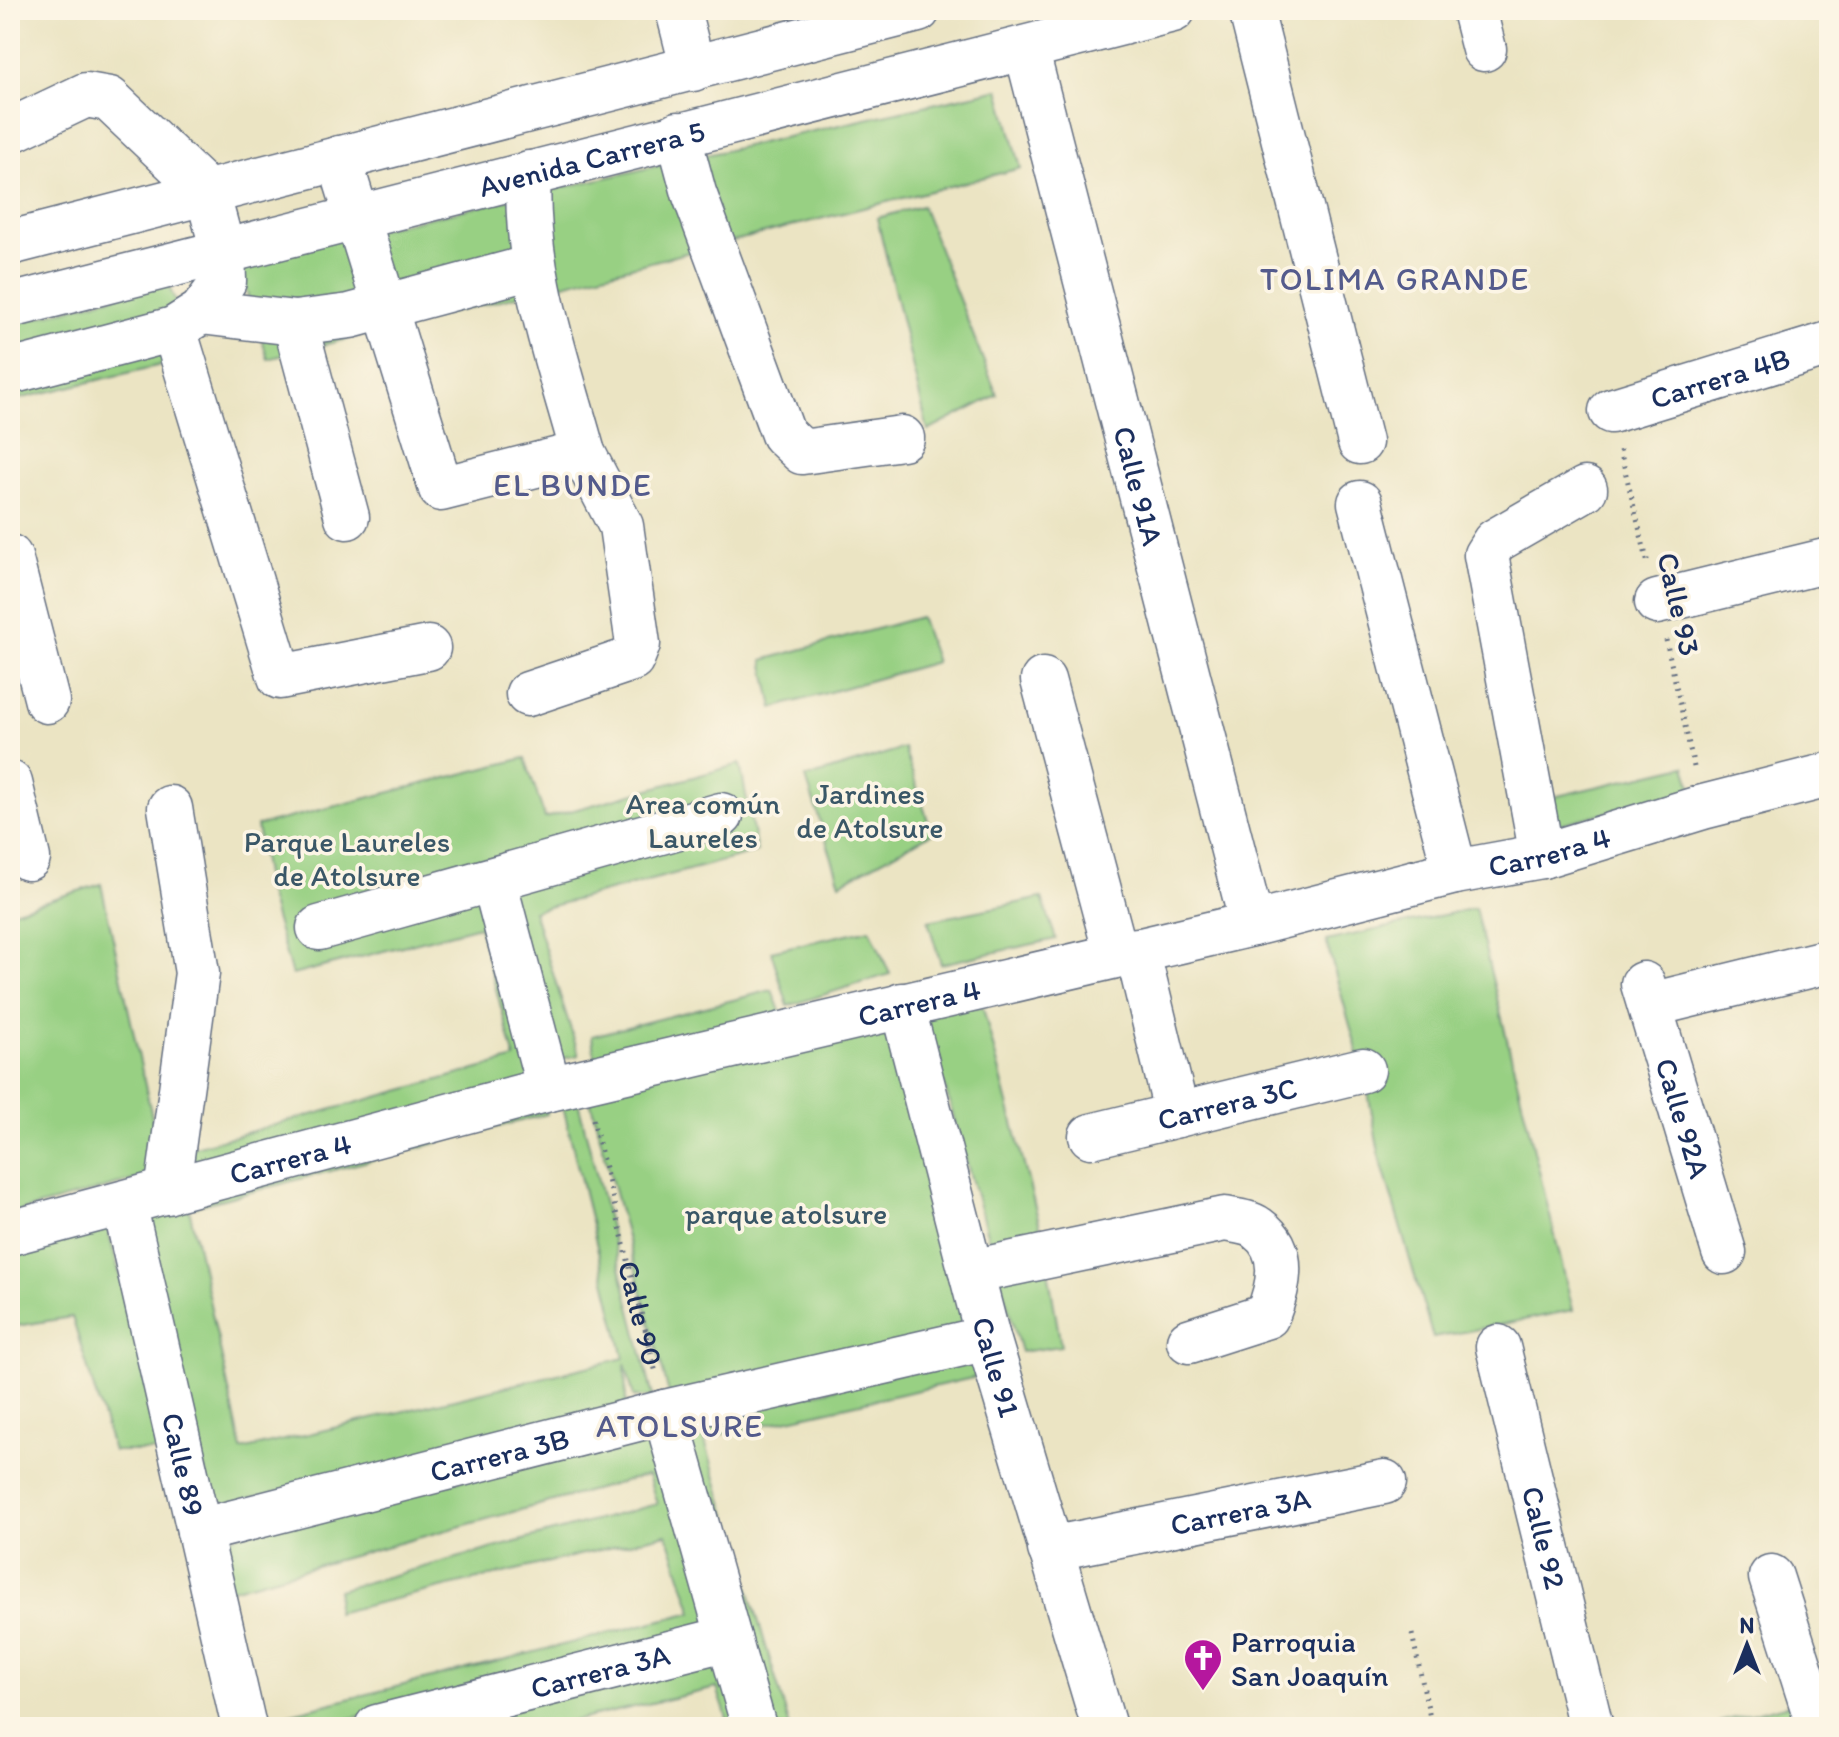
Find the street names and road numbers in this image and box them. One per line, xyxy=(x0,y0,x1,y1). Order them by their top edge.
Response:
street label: Avenida Carrera 5 xyxy=(475,112,708,205)
street label: Carrera 4B xyxy=(1646,339,1794,416)
street label: Calle 91A xyxy=(1106,422,1172,549)
street label: Calle 93 xyxy=(1649,549,1709,659)
street label: Carrera 4 xyxy=(1485,818,1615,884)
street label: Carrera 4 xyxy=(854,970,984,1034)
street label: Calle 92A xyxy=(1648,1053,1719,1183)
street label: Carrera 3C xyxy=(1154,1068,1301,1138)
street label: Carrera 4 xyxy=(225,1124,355,1192)
street label: Calle 90 xyxy=(610,1257,672,1370)
street label: Calle 91 xyxy=(965,1313,1029,1421)
street label: Calle 89 xyxy=(154,1409,214,1520)
street label: Carrera 3B xyxy=(426,1419,573,1490)
street label: Carrera 3A xyxy=(1167,1479,1314,1543)
street label: Calle 92 xyxy=(1514,1482,1575,1593)
street label: Carrera 3A xyxy=(527,1635,673,1706)

